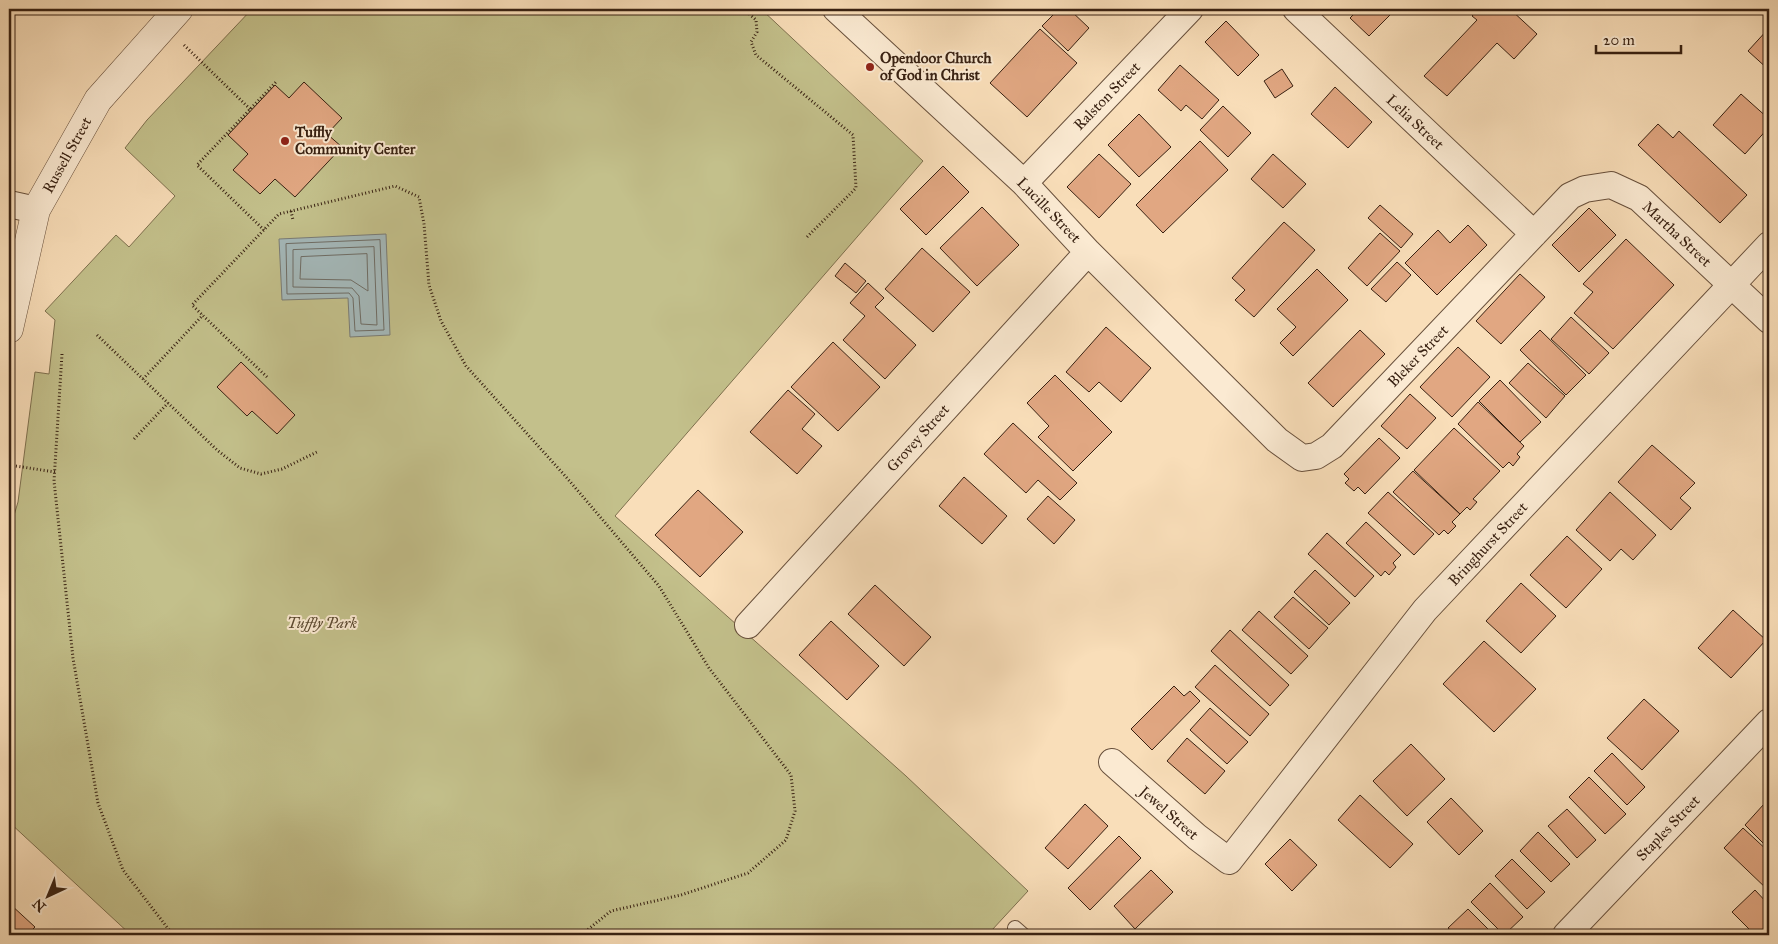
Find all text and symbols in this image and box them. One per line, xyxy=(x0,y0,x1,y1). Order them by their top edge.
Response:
scale bar xyxy=(1596,22,1680,54)
text: 20 m xyxy=(1603,31,1635,49)
place label: Opendoor Church of God in Christ xyxy=(880,49,992,84)
street label: Ralston Street xyxy=(1070,58,1145,134)
marker: Opendoor Church of God in Christ xyxy=(864,61,876,73)
street label: Lelia Street xyxy=(1382,91,1448,154)
street label: Russell Street xyxy=(39,113,96,196)
place label: Tuffly Community Center xyxy=(294,123,416,159)
marker: Tuffly Community Center xyxy=(279,135,291,147)
street label: Lucille Street xyxy=(1013,173,1085,247)
street label: Martha Street xyxy=(1639,197,1716,271)
street label: Bleker Street xyxy=(1384,321,1453,391)
street label: Grovey Street xyxy=(883,400,954,476)
street label: Bringhurst Street xyxy=(1445,498,1532,590)
park label: Tuffly Park xyxy=(287,614,357,632)
street label: Jewel Street xyxy=(1134,781,1203,845)
street label: Staples Street xyxy=(1632,791,1704,864)
north arrow xyxy=(22,872,72,922)
text: N xyxy=(29,895,49,915)

